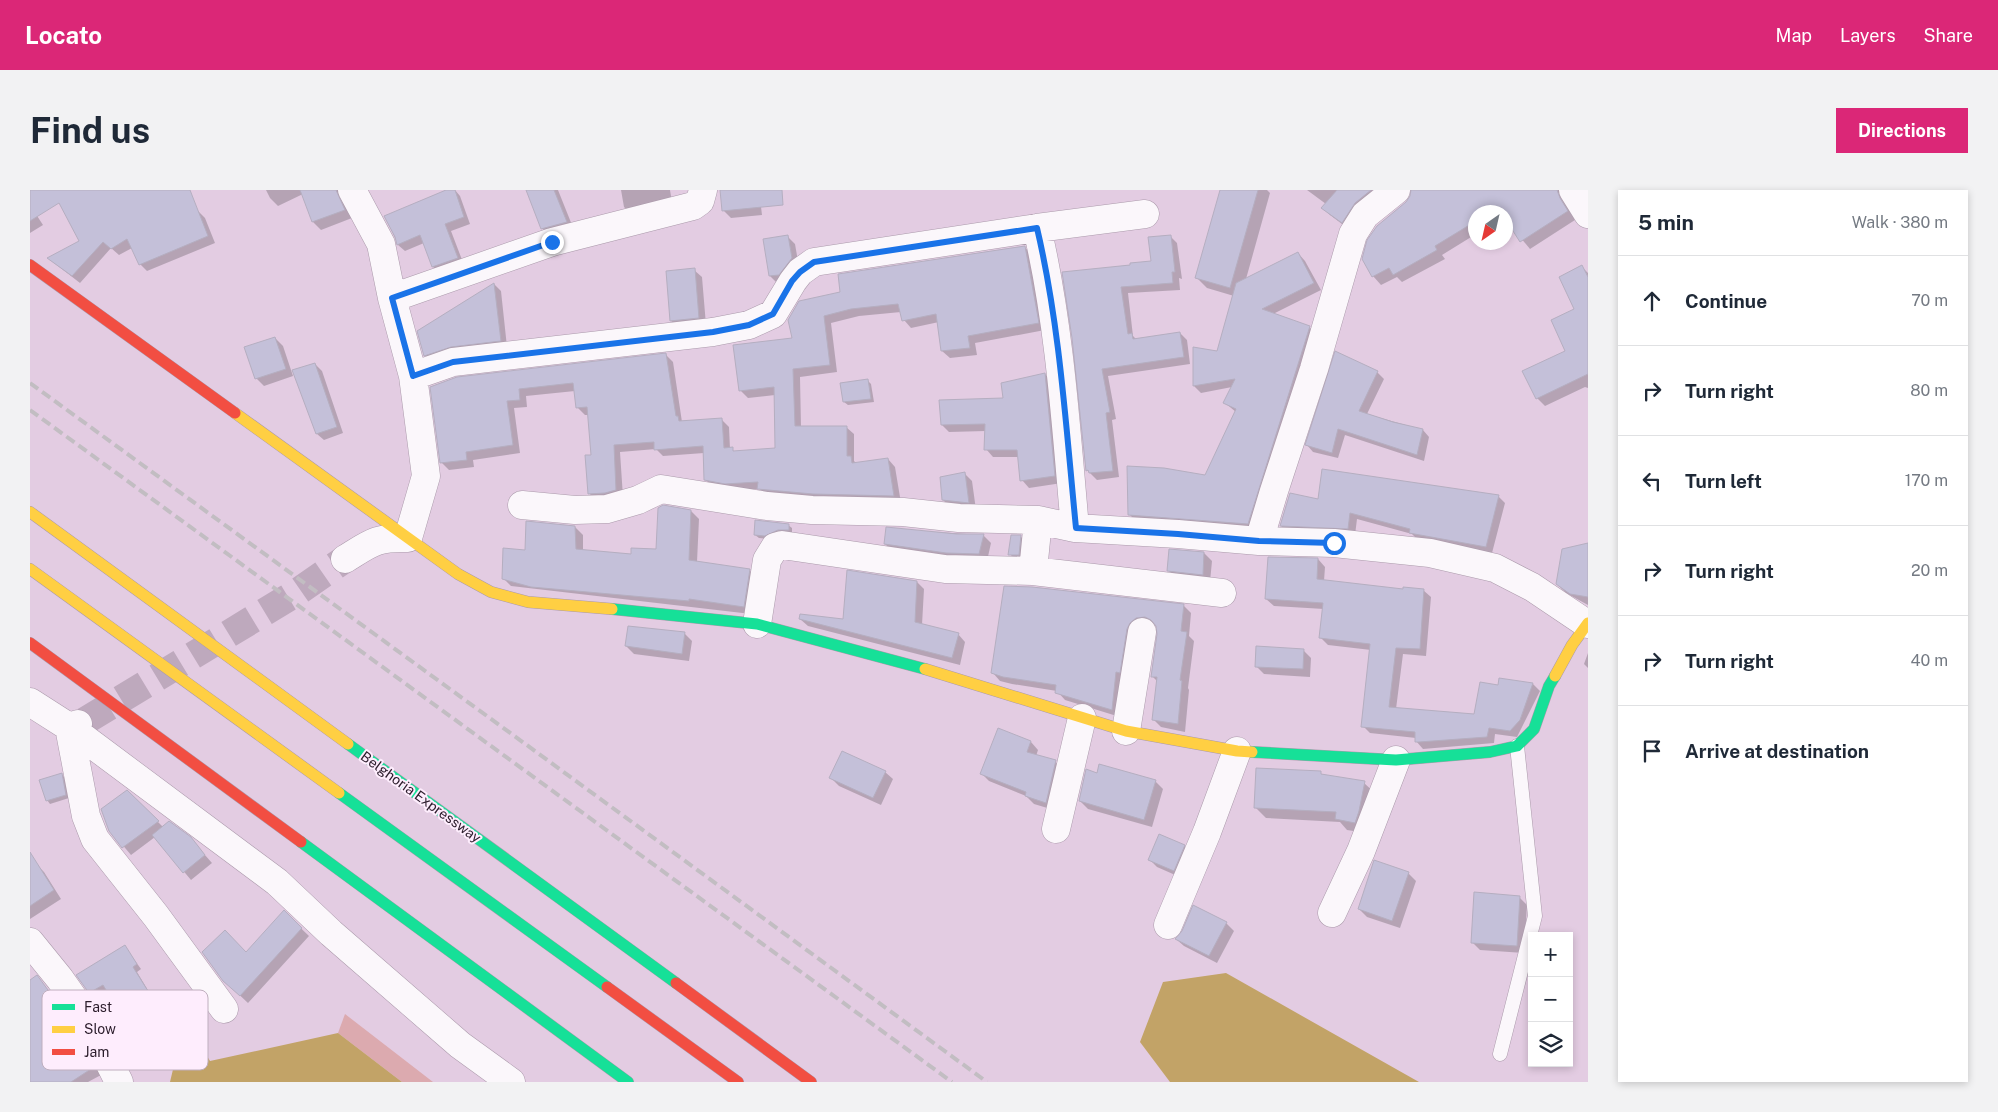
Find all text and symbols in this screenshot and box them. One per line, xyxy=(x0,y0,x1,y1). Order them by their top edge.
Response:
text: Locato xyxy=(25,21,102,49)
text: Map xyxy=(1776,25,1812,46)
text: Layers xyxy=(1840,25,1896,46)
text: Share xyxy=(1924,25,1973,46)
button: Directions xyxy=(1836,108,1968,153)
text: Find us xyxy=(30,110,150,151)
north arrow xyxy=(1468,205,1513,250)
text: 5 min xyxy=(1638,210,1694,235)
text: Walk · 380 m xyxy=(1852,213,1948,232)
route end xyxy=(541,231,564,254)
icon: ahead xyxy=(1638,287,1666,315)
text: Continue xyxy=(1685,290,1767,312)
text: 70 m xyxy=(1911,291,1948,310)
icon: right xyxy=(1638,377,1666,405)
text: Turn right xyxy=(1685,380,1774,402)
text: 80 m xyxy=(1910,381,1948,400)
icon: left xyxy=(1638,467,1666,495)
text: Turn left xyxy=(1685,470,1762,492)
text: 170 m xyxy=(1905,471,1948,490)
route start xyxy=(1323,532,1346,555)
icon: right xyxy=(1638,557,1666,585)
text: Turn right xyxy=(1685,560,1774,582)
text: 20 m xyxy=(1911,561,1948,580)
icon: right xyxy=(1638,647,1666,675)
text: Turn right xyxy=(1685,650,1774,672)
text: 40 m xyxy=(1910,651,1948,670)
icon: arrive xyxy=(1638,737,1666,765)
text: Arrive at destination xyxy=(1685,740,1869,762)
street label: Belghoria Expressway xyxy=(358,748,485,846)
map controls xyxy=(1528,932,1573,1067)
button: + xyxy=(1528,932,1573,977)
button: − xyxy=(1528,977,1573,1022)
legend xyxy=(42,990,208,1070)
text: Fast xyxy=(84,999,112,1015)
text: Slow xyxy=(84,1021,116,1037)
button: layers xyxy=(1528,1022,1573,1067)
text: Jam xyxy=(84,1044,109,1060)

